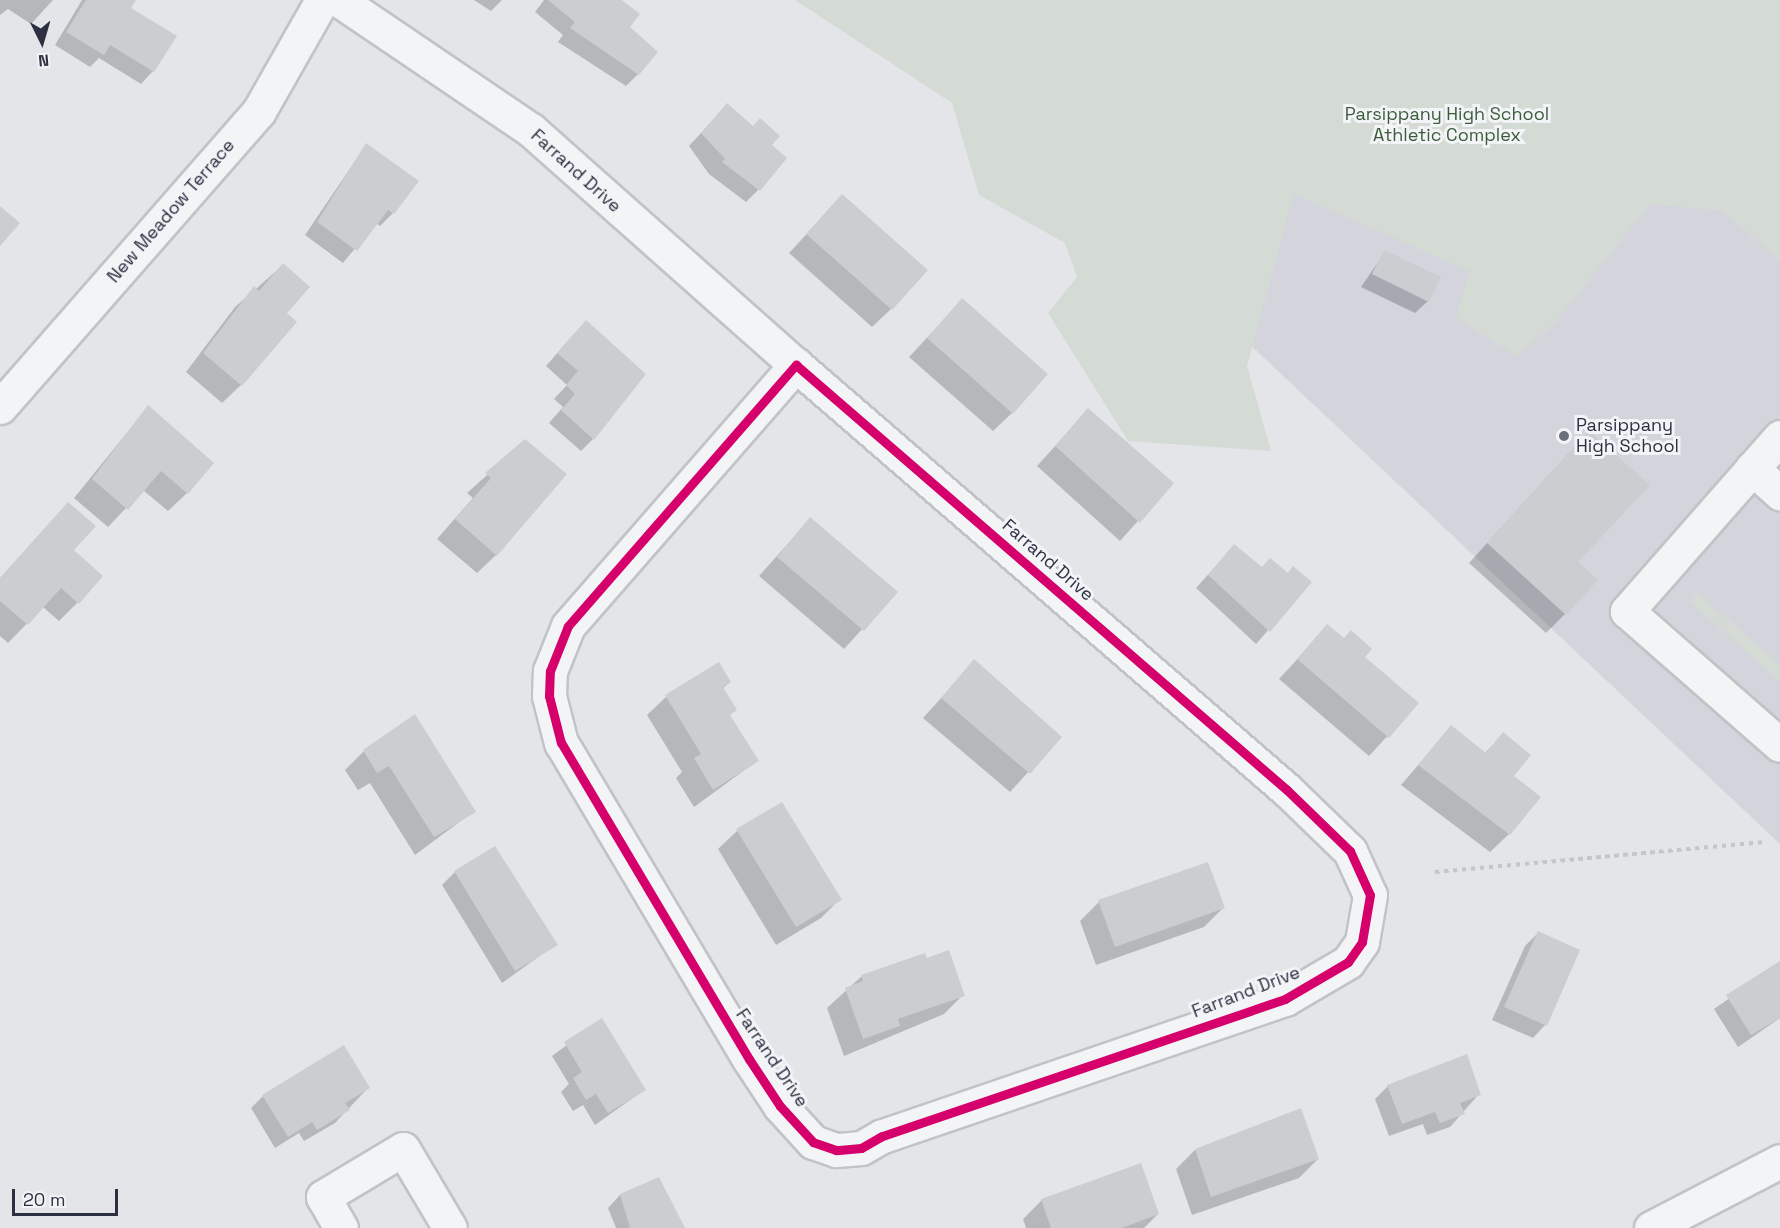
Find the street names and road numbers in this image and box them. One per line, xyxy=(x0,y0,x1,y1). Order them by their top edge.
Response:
street label: Farrand Drive xyxy=(526,125,626,217)
street label: New Meadow Terrace xyxy=(103,135,239,287)
street label: Farrand Drive xyxy=(998,514,1098,606)
street label: Farrand Drive xyxy=(1189,962,1303,1022)
street label: Farrand Drive xyxy=(731,1005,813,1111)

